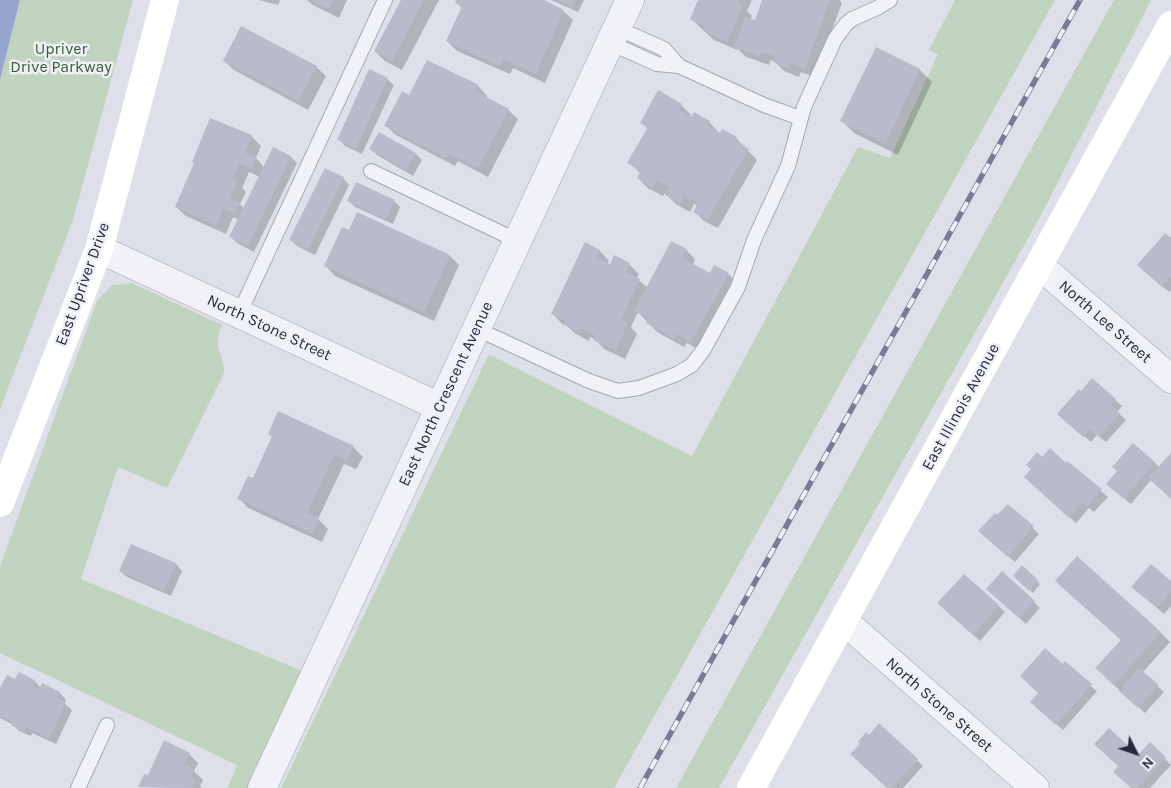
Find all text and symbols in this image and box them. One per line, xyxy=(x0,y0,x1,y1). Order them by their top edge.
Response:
park label: Upriver Drive Parkway xyxy=(10,39,112,77)
street label: East Upriver Drive xyxy=(52,220,114,348)
street label: North Lee Street xyxy=(1055,277,1155,367)
street label: North Stone Street xyxy=(204,291,334,365)
street label: East North Crescent Avenue xyxy=(395,299,497,489)
street label: East Illinois Avenue xyxy=(918,340,1004,474)
street label: North Stone Street xyxy=(882,653,996,757)
north arrow xyxy=(1111,728,1161,778)
text: N xyxy=(1138,754,1157,773)

